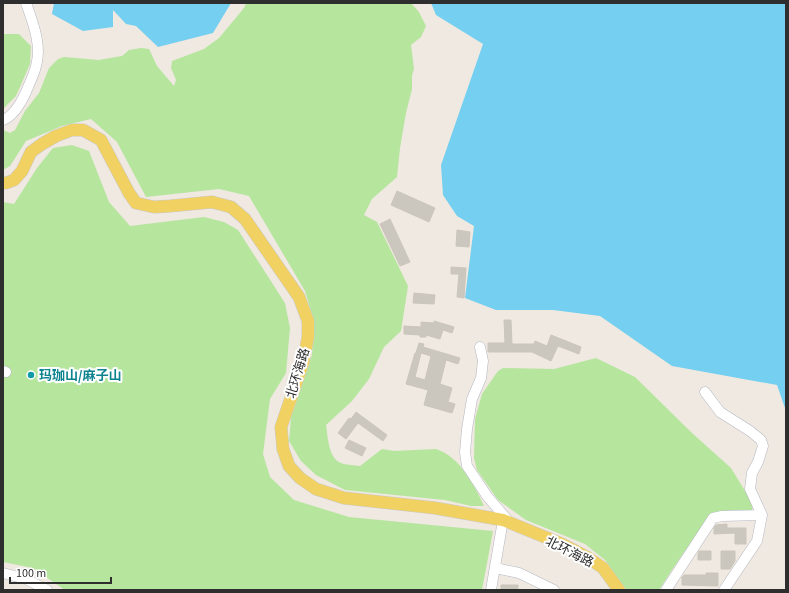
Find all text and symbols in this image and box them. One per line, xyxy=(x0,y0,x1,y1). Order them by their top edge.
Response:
street label: 北环海路 xyxy=(282,346,314,401)
place label: 玛珈山/麻子山 xyxy=(39,367,121,385)
marker: 玛珈山/麻子山 xyxy=(26,370,36,380)
street label: 北环海路 xyxy=(542,532,597,572)
scale bar xyxy=(10,559,111,585)
text: 100 m xyxy=(16,565,46,582)

